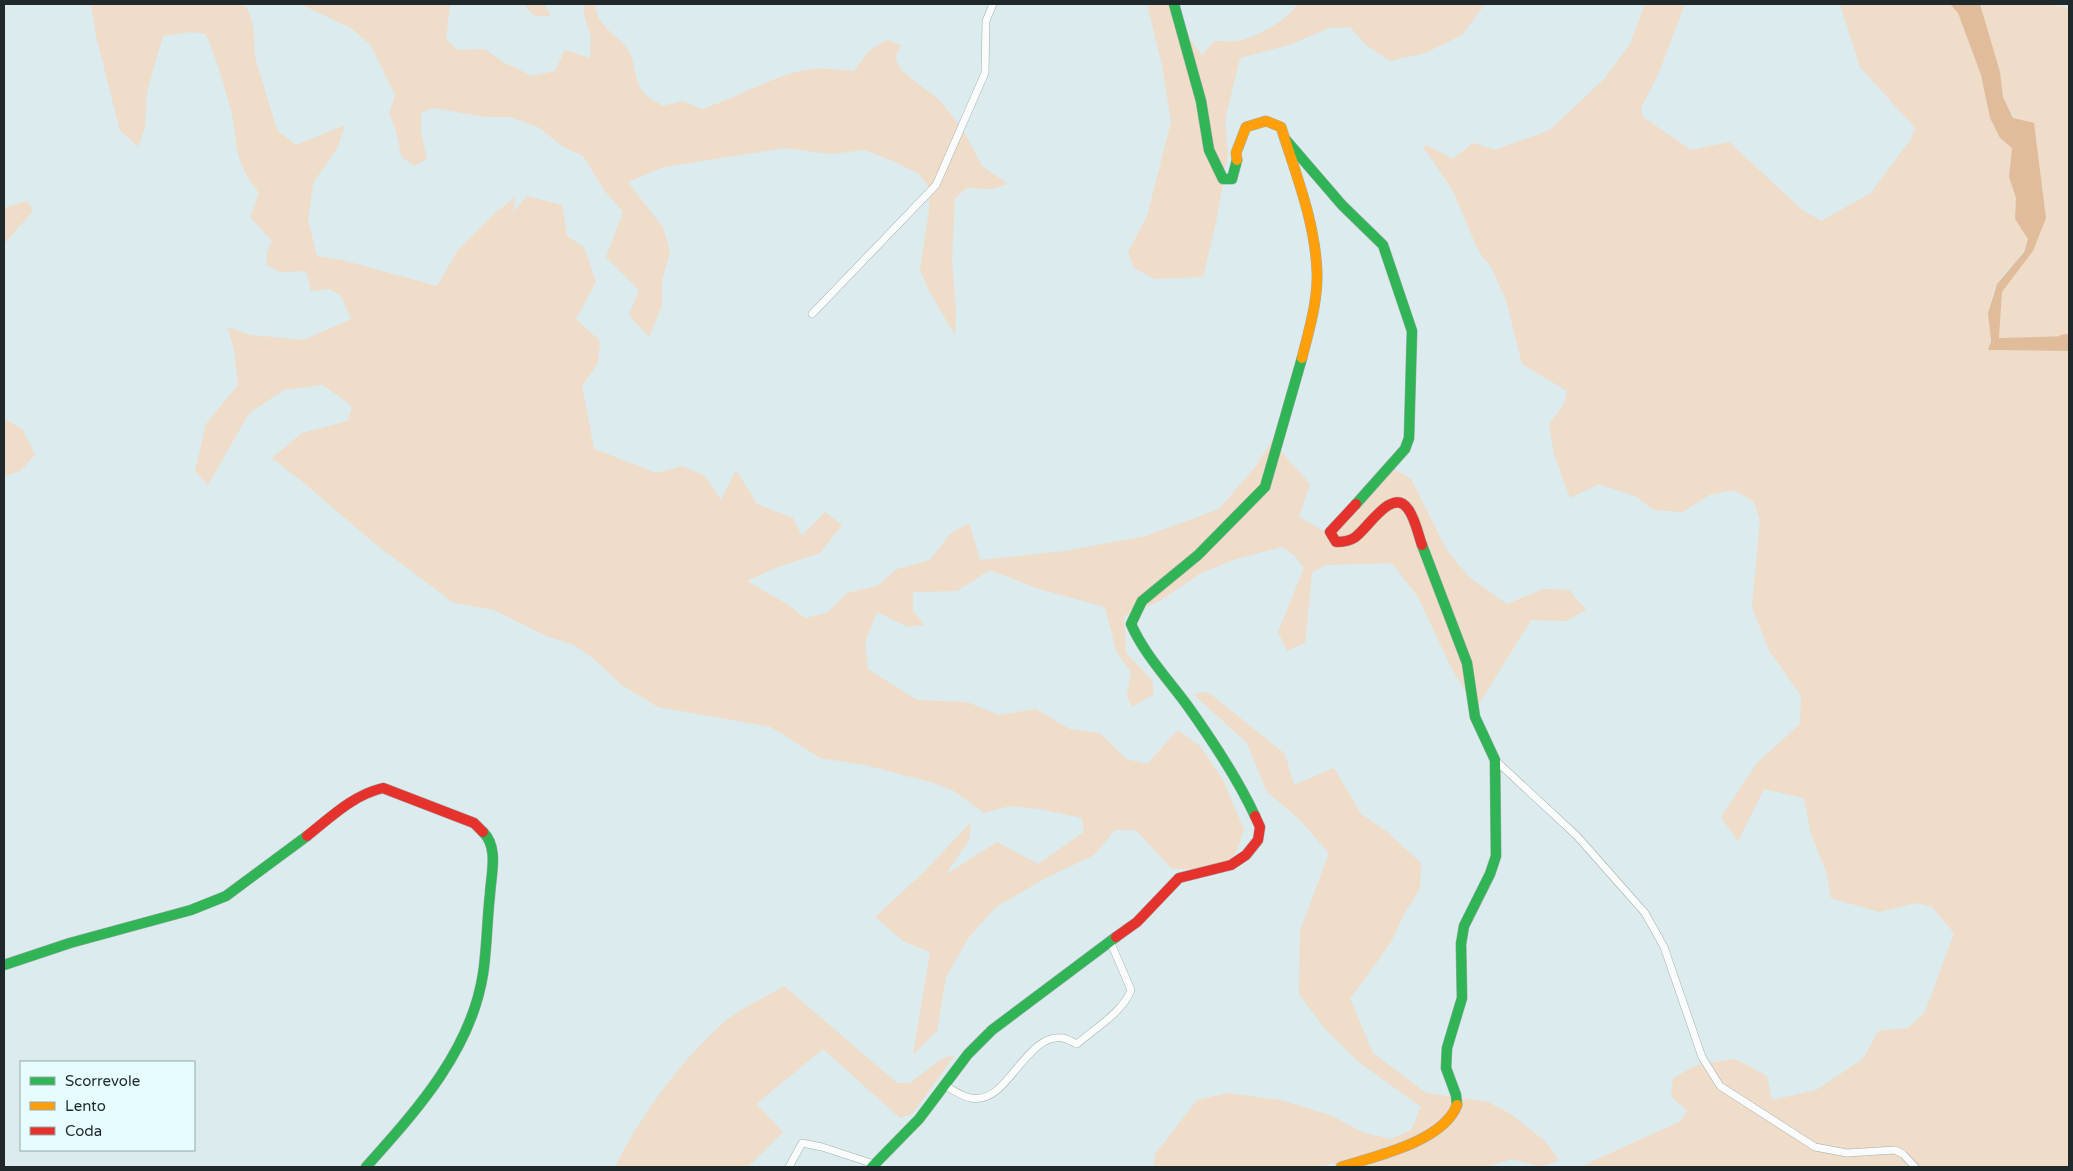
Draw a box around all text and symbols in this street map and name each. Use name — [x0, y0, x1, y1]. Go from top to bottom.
legend — [20, 1061, 195, 1151]
text: Scorrevole — [65, 1072, 140, 1090]
text: Lento — [65, 1097, 106, 1115]
text: Coda — [65, 1122, 102, 1140]

